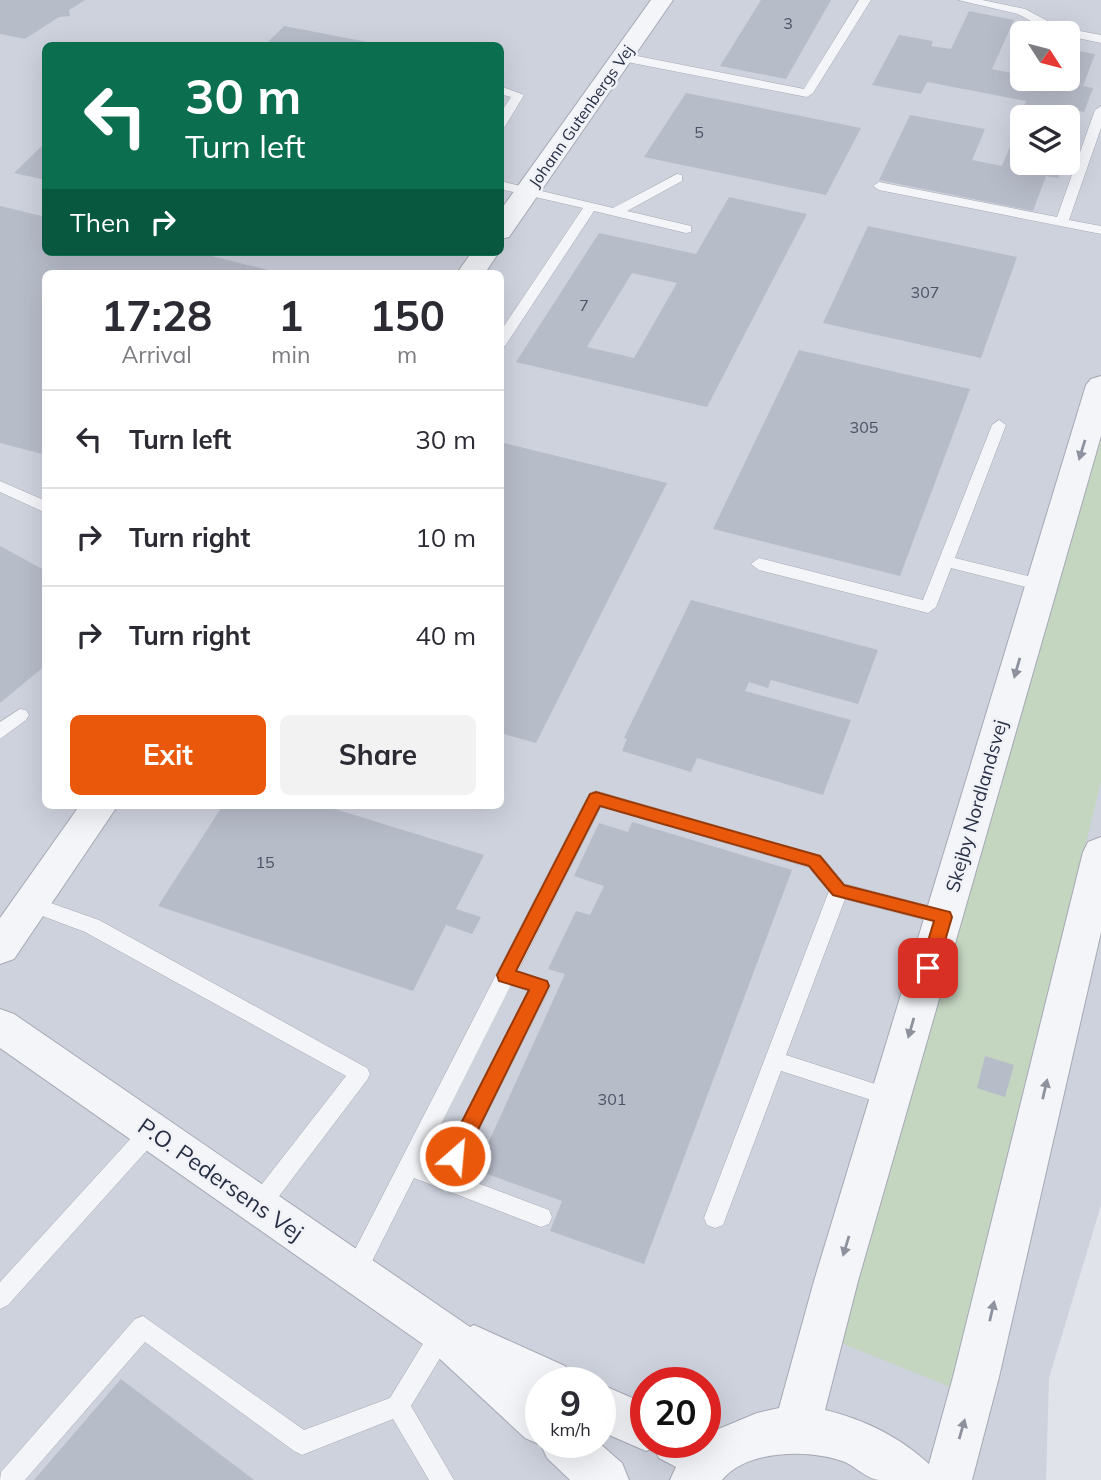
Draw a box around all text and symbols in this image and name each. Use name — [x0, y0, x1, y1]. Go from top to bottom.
house number: 3 — [783, 13, 793, 33]
north arrow — [1010, 21, 1080, 91]
map controls — [1010, 21, 1080, 175]
street label: Johann Gutenbergs Vej — [524, 41, 638, 191]
text: 30 m — [185, 65, 301, 126]
icon: left — [70, 70, 161, 161]
button: layers — [1010, 105, 1080, 175]
house number: 5 — [694, 122, 704, 142]
text: Turn left — [185, 126, 305, 166]
icon: right — [144, 203, 182, 241]
text: Then — [70, 206, 130, 239]
house number: 307 — [911, 282, 939, 302]
text: 17:28 — [101, 289, 212, 342]
text: 1 — [278, 289, 303, 342]
text: 150 — [369, 289, 445, 342]
house number: 7 — [579, 295, 589, 315]
text: Arrival — [121, 340, 192, 369]
text: min — [271, 340, 310, 369]
text: m — [397, 340, 417, 369]
house number: 305 — [850, 417, 878, 437]
icon: left — [70, 420, 108, 458]
text: Turn left — [129, 423, 231, 456]
text: 30 m — [415, 423, 476, 456]
one-way arrow — [1076, 440, 1086, 461]
icon: right — [70, 518, 108, 556]
text: Turn right — [129, 521, 250, 554]
text: 10 m — [415, 521, 476, 554]
icon: right — [70, 616, 108, 654]
text: Turn right — [129, 619, 250, 652]
text: 40 m — [415, 619, 476, 652]
one-way arrow — [1011, 658, 1022, 680]
button: Exit — [70, 715, 266, 795]
button: Share — [280, 715, 476, 795]
street label: Skejby Nordlandsvej — [940, 717, 1012, 895]
house number: 15 — [255, 852, 275, 872]
pin — [898, 938, 958, 998]
icon: arrive — [909, 949, 947, 987]
one-way arrow — [905, 1017, 915, 1038]
one-way arrow — [1040, 1078, 1051, 1100]
house number: 301 — [598, 1089, 626, 1109]
street label: P.O. Pedersens Vej — [133, 1111, 309, 1247]
position arrow — [418, 1119, 492, 1193]
one-way arrow — [841, 1235, 851, 1256]
one-way arrow — [987, 1300, 998, 1322]
speed limit sign: 20 — [630, 1367, 721, 1458]
text: 9 — [560, 1381, 581, 1425]
one-way arrow — [957, 1417, 968, 1439]
text: km/h — [550, 1418, 591, 1441]

